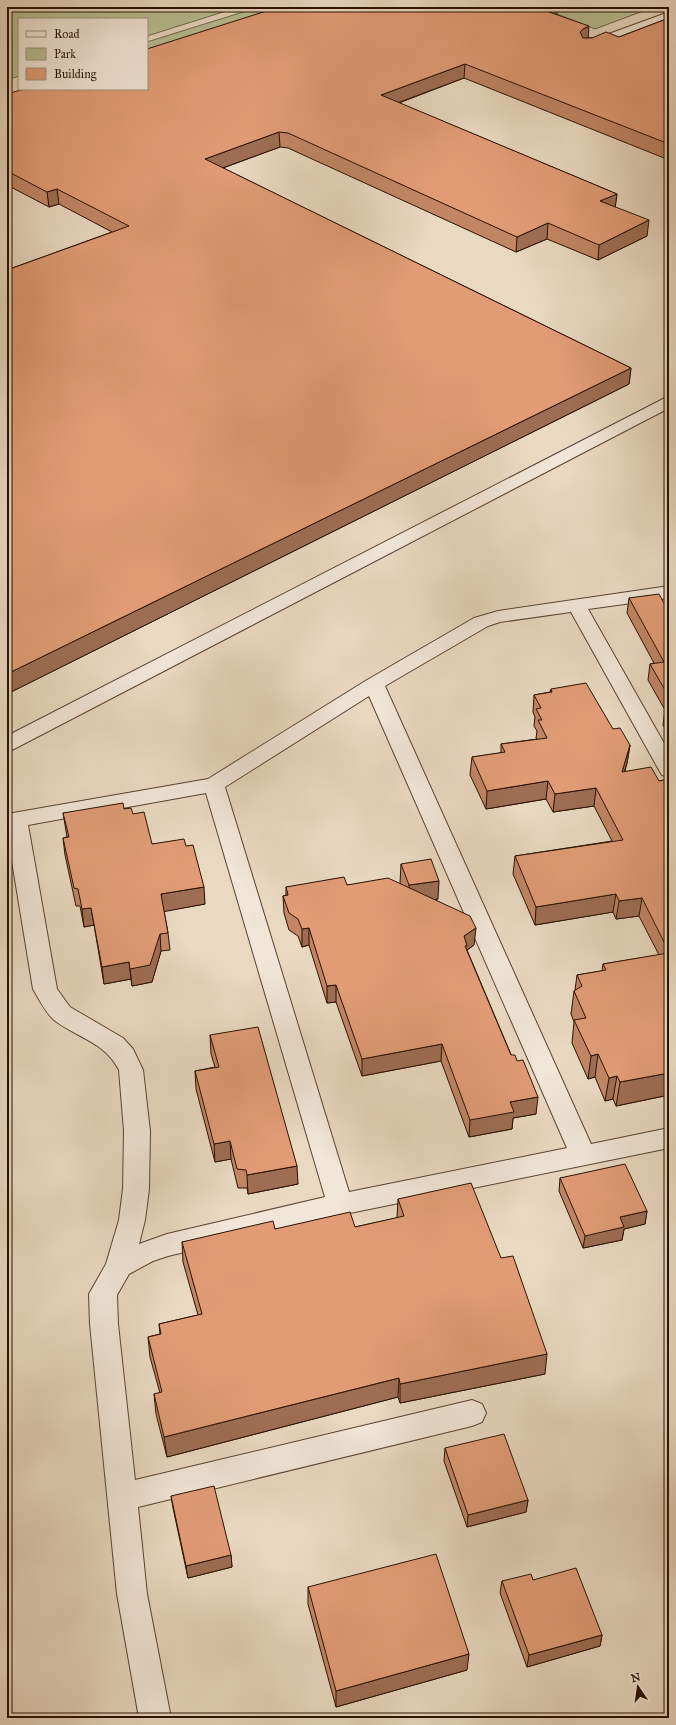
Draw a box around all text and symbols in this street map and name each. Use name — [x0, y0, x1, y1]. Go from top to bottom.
legend — [18, 18, 148, 90]
text: Road — [54, 27, 80, 41]
text: Park — [54, 47, 76, 61]
text: Building — [54, 67, 97, 82]
north arrow — [618, 1667, 658, 1707]
text: N — [630, 1670, 643, 1685]

